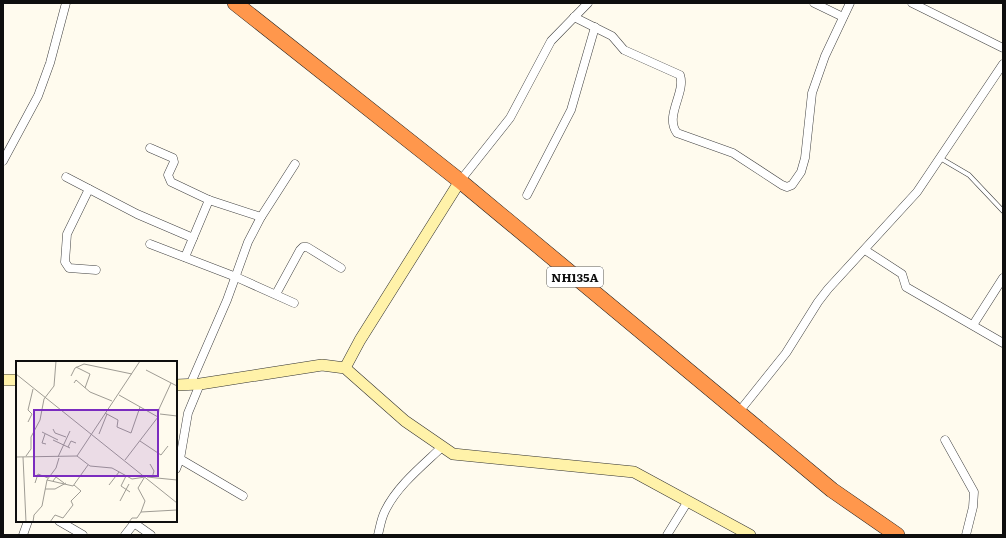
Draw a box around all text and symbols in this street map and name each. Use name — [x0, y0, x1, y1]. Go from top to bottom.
road number: NH135A — [547, 267, 603, 287]
inset map — [16, 361, 177, 522]

